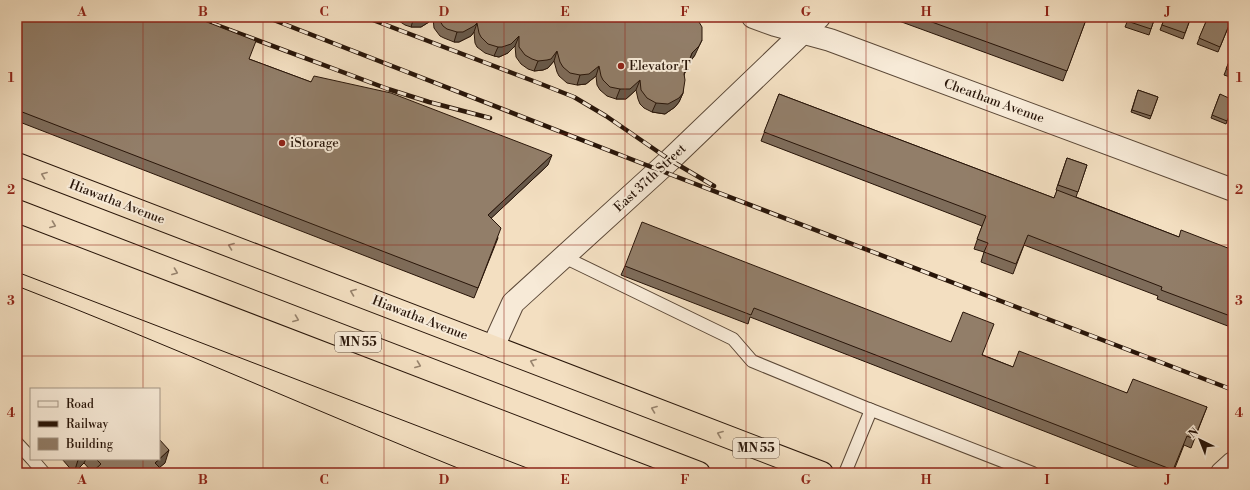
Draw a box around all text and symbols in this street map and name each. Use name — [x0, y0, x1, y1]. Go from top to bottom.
text: A — [76, 4, 87, 20]
text: B — [198, 4, 208, 20]
text: C — [319, 4, 329, 20]
text: D — [439, 4, 449, 20]
text: E — [560, 4, 570, 20]
text: F — [680, 4, 690, 20]
text: G — [801, 4, 812, 20]
text: H — [921, 4, 932, 20]
text: I — [1044, 4, 1050, 20]
text: J — [1163, 4, 1171, 20]
place label: Elevator T — [629, 58, 691, 74]
marker: Elevator T — [616, 61, 626, 71]
text: 1 — [8, 70, 15, 86]
text: 1 — [1236, 70, 1243, 86]
street label: Cheatham Avenue — [942, 75, 1047, 127]
place label: iStorage — [290, 135, 339, 151]
marker: iStorage — [277, 138, 287, 148]
street label: East 37th Street — [611, 140, 690, 215]
one-way arrow — [41, 171, 48, 179]
street label: Hiawatha Avenue — [67, 176, 168, 228]
text: 2 — [7, 182, 15, 198]
text: 2 — [1235, 182, 1243, 198]
one-way arrow — [50, 221, 57, 229]
one-way arrow — [228, 242, 235, 250]
one-way arrow — [171, 267, 178, 275]
one-way arrow — [349, 289, 356, 297]
street label: Hiawatha Avenue — [370, 292, 471, 344]
text: 3 — [7, 293, 15, 309]
text: 3 — [1235, 293, 1243, 309]
one-way arrow — [293, 314, 300, 322]
road number: MN 55 — [335, 332, 381, 352]
one-way arrow — [529, 358, 536, 366]
one-way arrow — [414, 361, 421, 369]
legend — [30, 388, 160, 460]
text: Road — [66, 397, 94, 412]
text: 4 — [7, 405, 16, 421]
one-way arrow — [651, 405, 658, 413]
text: 4 — [1235, 405, 1244, 421]
text: Railway — [66, 417, 108, 432]
north arrow — [1180, 420, 1220, 460]
text: N — [1186, 425, 1202, 442]
one-way arrow — [717, 430, 724, 438]
text: Building — [65, 437, 114, 452]
road number: MN 55 — [733, 438, 779, 458]
text: A — [76, 472, 87, 488]
text: B — [198, 472, 208, 488]
text: C — [319, 472, 329, 488]
text: D — [439, 472, 449, 488]
text: E — [560, 472, 570, 488]
text: F — [680, 472, 690, 488]
text: G — [801, 472, 812, 488]
text: H — [921, 472, 932, 488]
text: I — [1044, 472, 1050, 488]
text: J — [1163, 472, 1171, 488]

